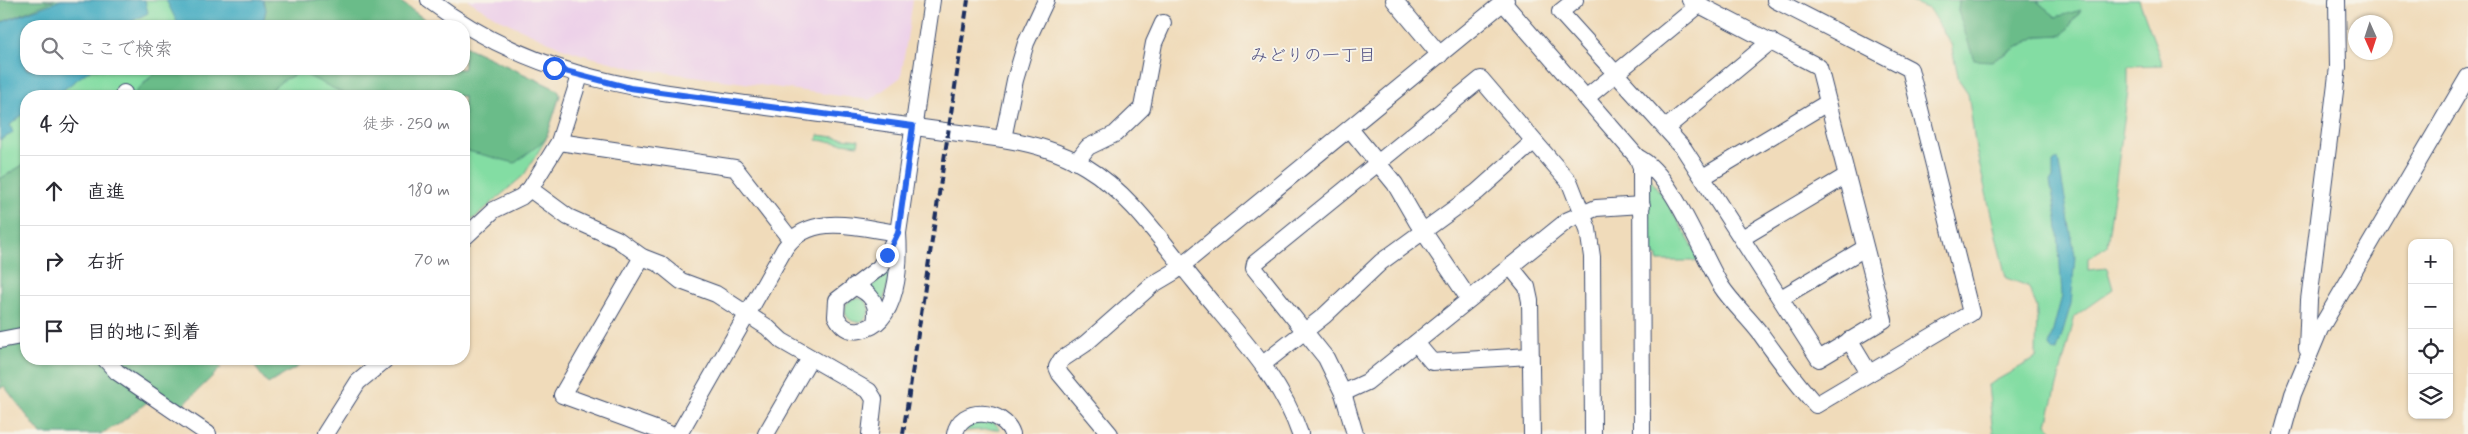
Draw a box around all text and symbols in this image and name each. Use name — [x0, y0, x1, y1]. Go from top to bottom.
north arrow — [2348, 15, 2393, 60]
search box — [20, 20, 470, 75]
icon: search — [38, 34, 66, 62]
text: ここで検索 — [78, 37, 173, 62]
district label: みどりの一丁目 — [1250, 44, 1376, 68]
route start — [543, 57, 566, 80]
text: 4 分 — [40, 111, 79, 139]
text: 徒歩 · 250 m — [363, 114, 450, 135]
icon: ahead — [40, 177, 68, 205]
text: 直進 — [87, 180, 125, 205]
text: 180 m — [407, 180, 450, 201]
map controls — [2408, 239, 2453, 419]
button: + — [2408, 239, 2453, 284]
route end — [876, 244, 899, 267]
icon: right — [40, 247, 68, 275]
text: 右折 — [87, 250, 125, 275]
text: 70 m — [414, 250, 450, 271]
button: − — [2408, 284, 2453, 329]
icon: arrive — [40, 317, 68, 345]
text: 目的地に到着 — [87, 320, 201, 345]
button: locate — [2408, 329, 2453, 374]
button: layers — [2408, 374, 2453, 419]

